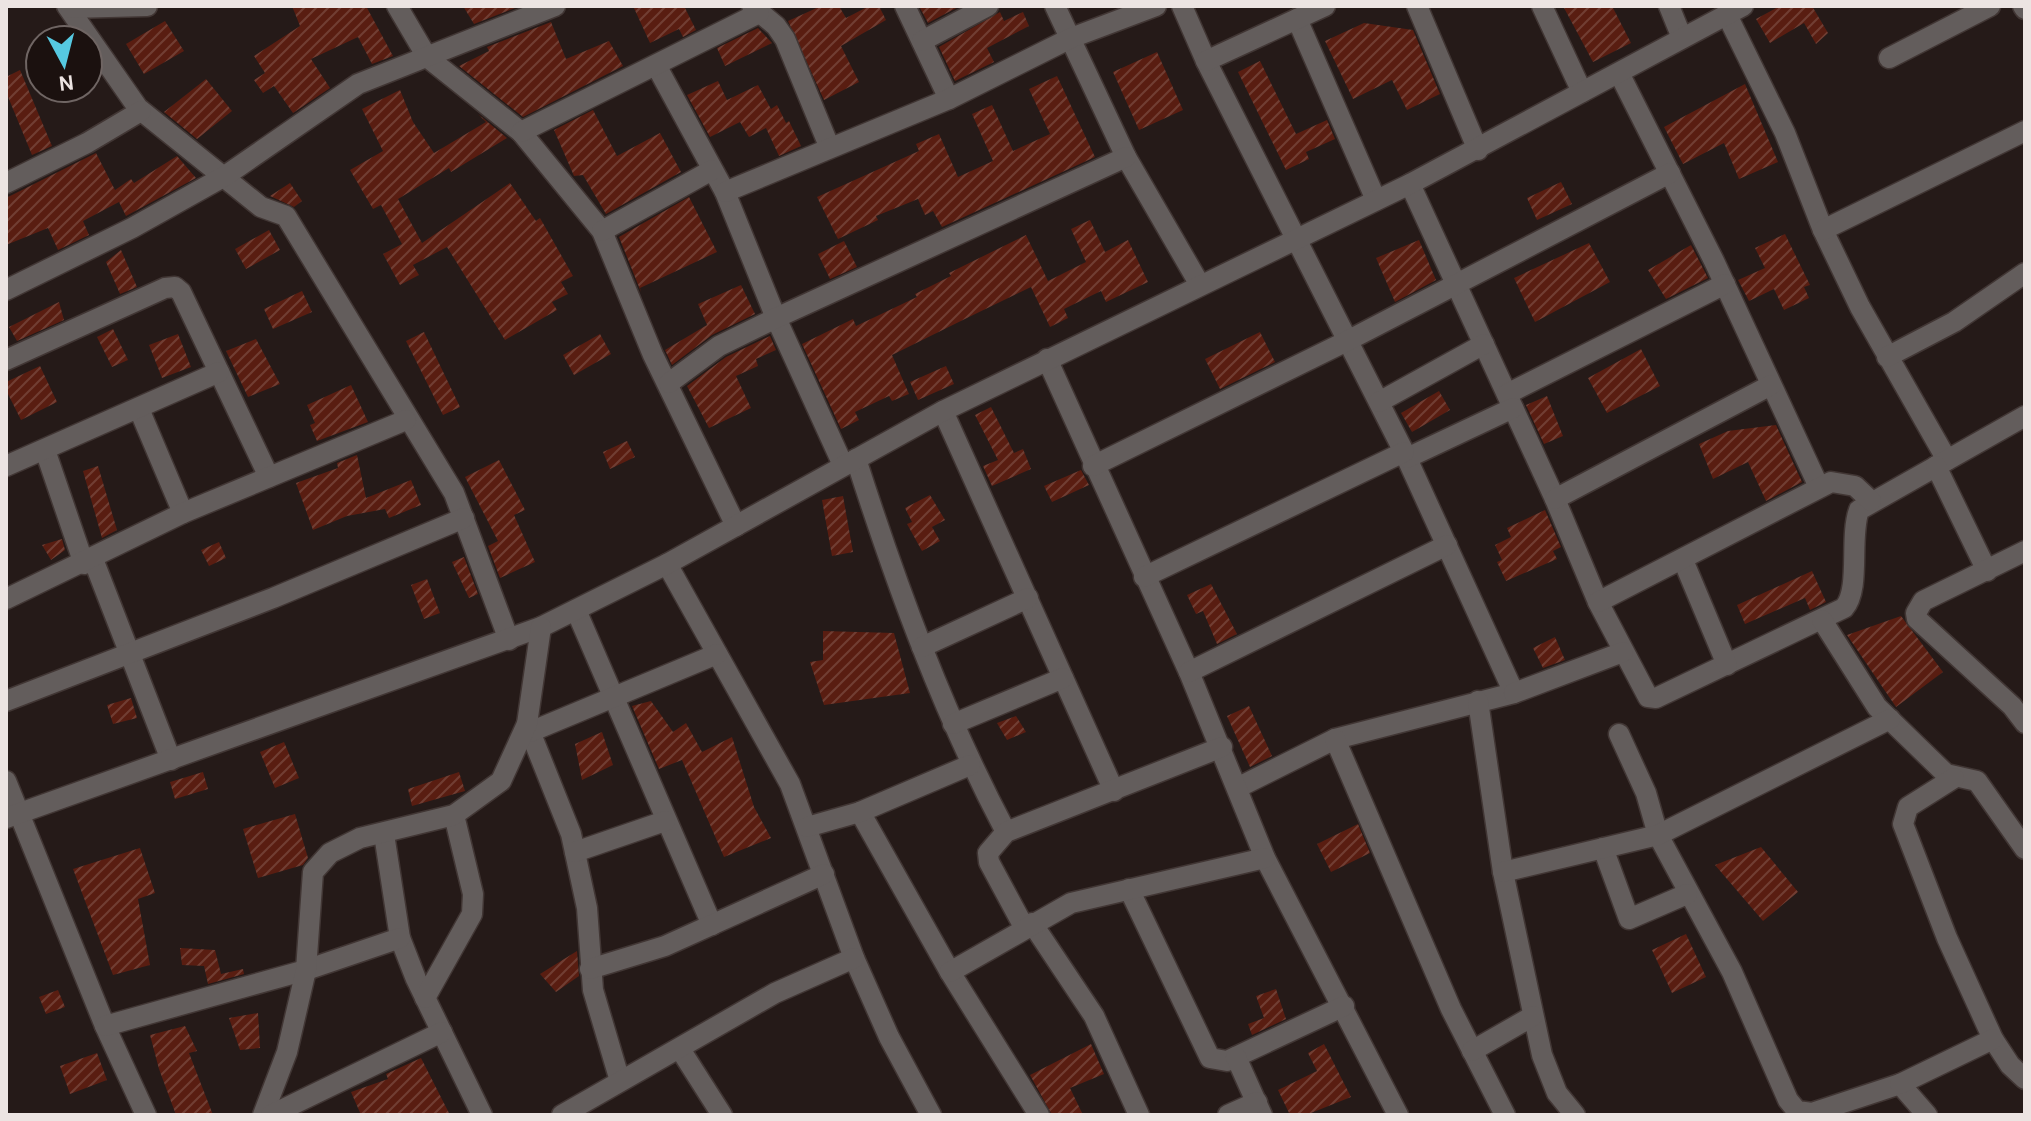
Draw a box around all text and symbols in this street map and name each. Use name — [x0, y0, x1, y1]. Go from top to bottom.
north arrow — [24, 24, 104, 104]
text: N — [57, 69, 76, 97]

